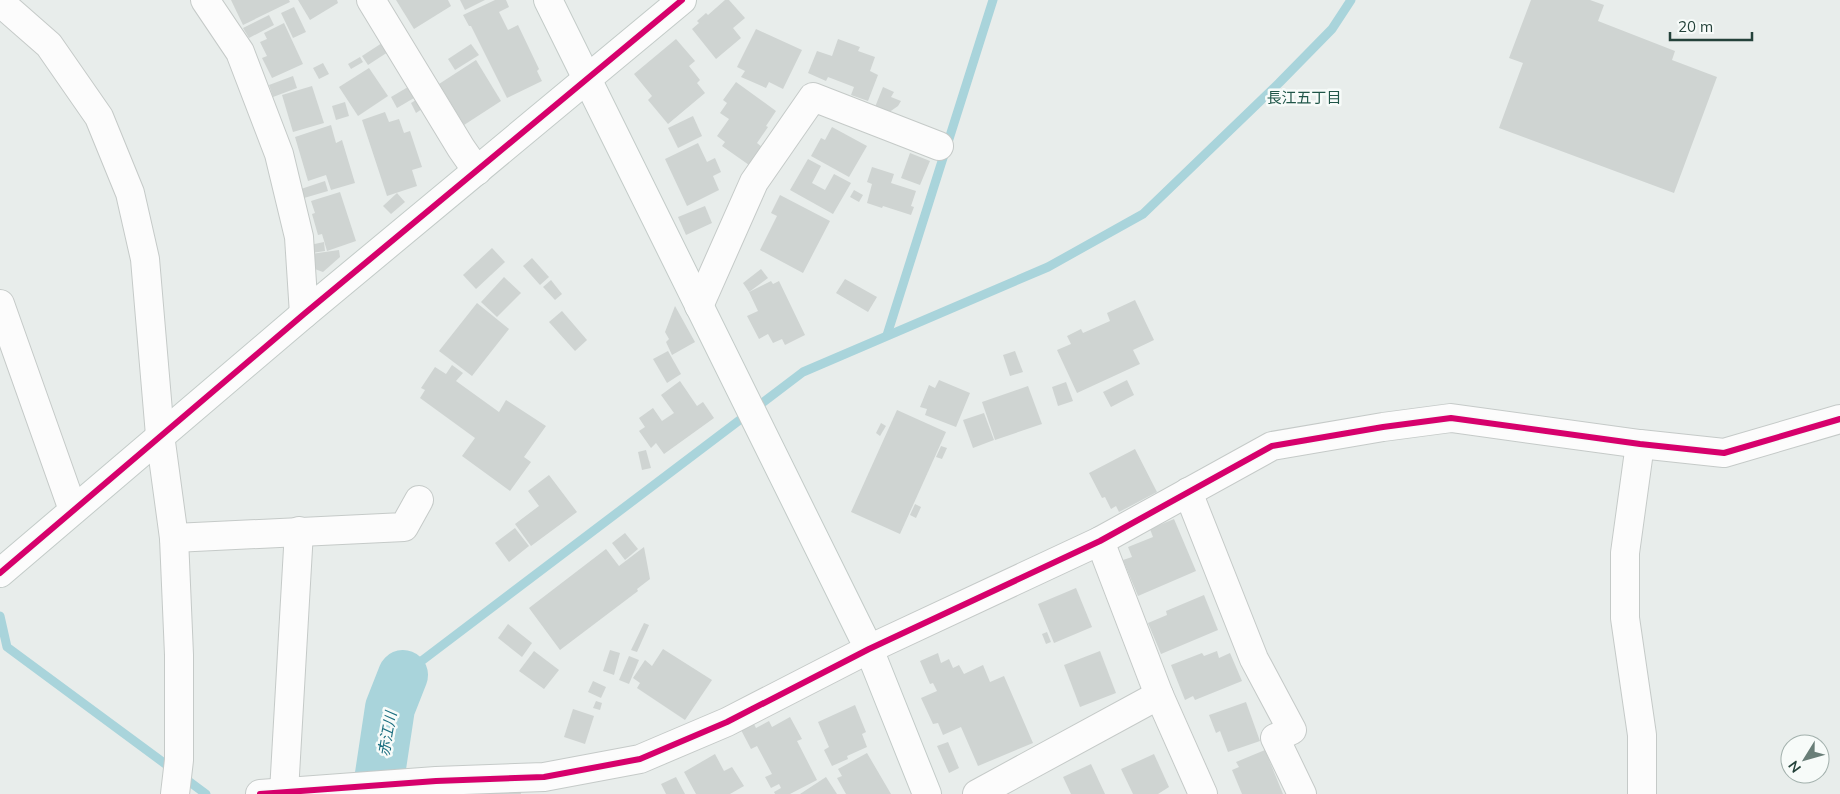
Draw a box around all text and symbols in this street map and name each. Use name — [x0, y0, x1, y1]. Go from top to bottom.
scale bar — [1670, 10, 1752, 42]
text: 20 m — [1678, 17, 1713, 36]
district label: 長江五丁目 — [1266, 88, 1342, 107]
water label: 赤江川 — [374, 708, 401, 758]
north arrow — [1780, 734, 1830, 784]
text: N — [1784, 757, 1805, 776]

